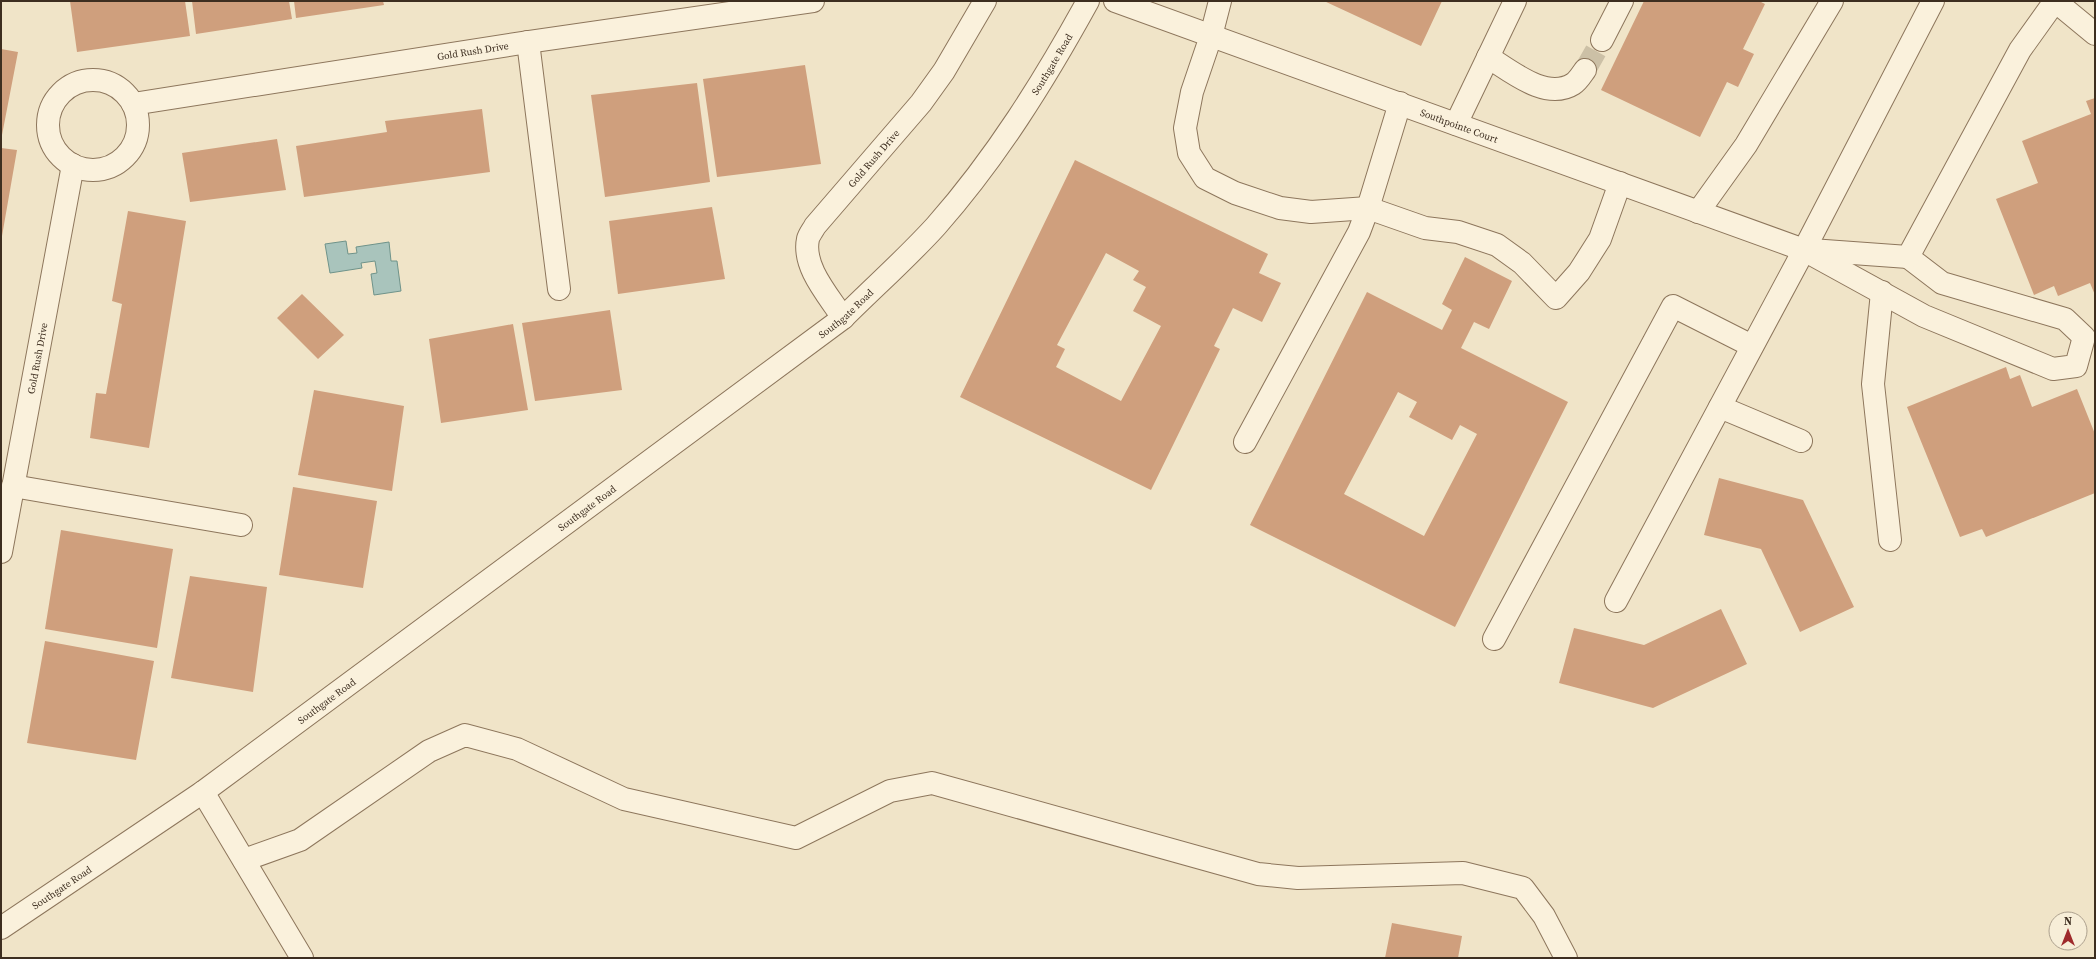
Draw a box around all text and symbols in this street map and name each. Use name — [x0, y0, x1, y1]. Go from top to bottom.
street label: Southgate Road — [1028, 31, 1075, 97]
street label: Gold Rush Drive — [436, 39, 510, 63]
street label: Southpointe Court — [1419, 105, 1501, 146]
street label: Gold Rush Drive — [845, 127, 902, 190]
street label: Southgate Road — [815, 285, 876, 341]
street label: Gold Rush Drive — [24, 322, 50, 395]
street label: Southgate Road — [555, 482, 619, 534]
street label: Southgate Road — [295, 675, 358, 726]
street label: Southgate Road — [29, 862, 94, 912]
north arrow — [2048, 911, 2088, 951]
text: N — [2064, 914, 2072, 929]

